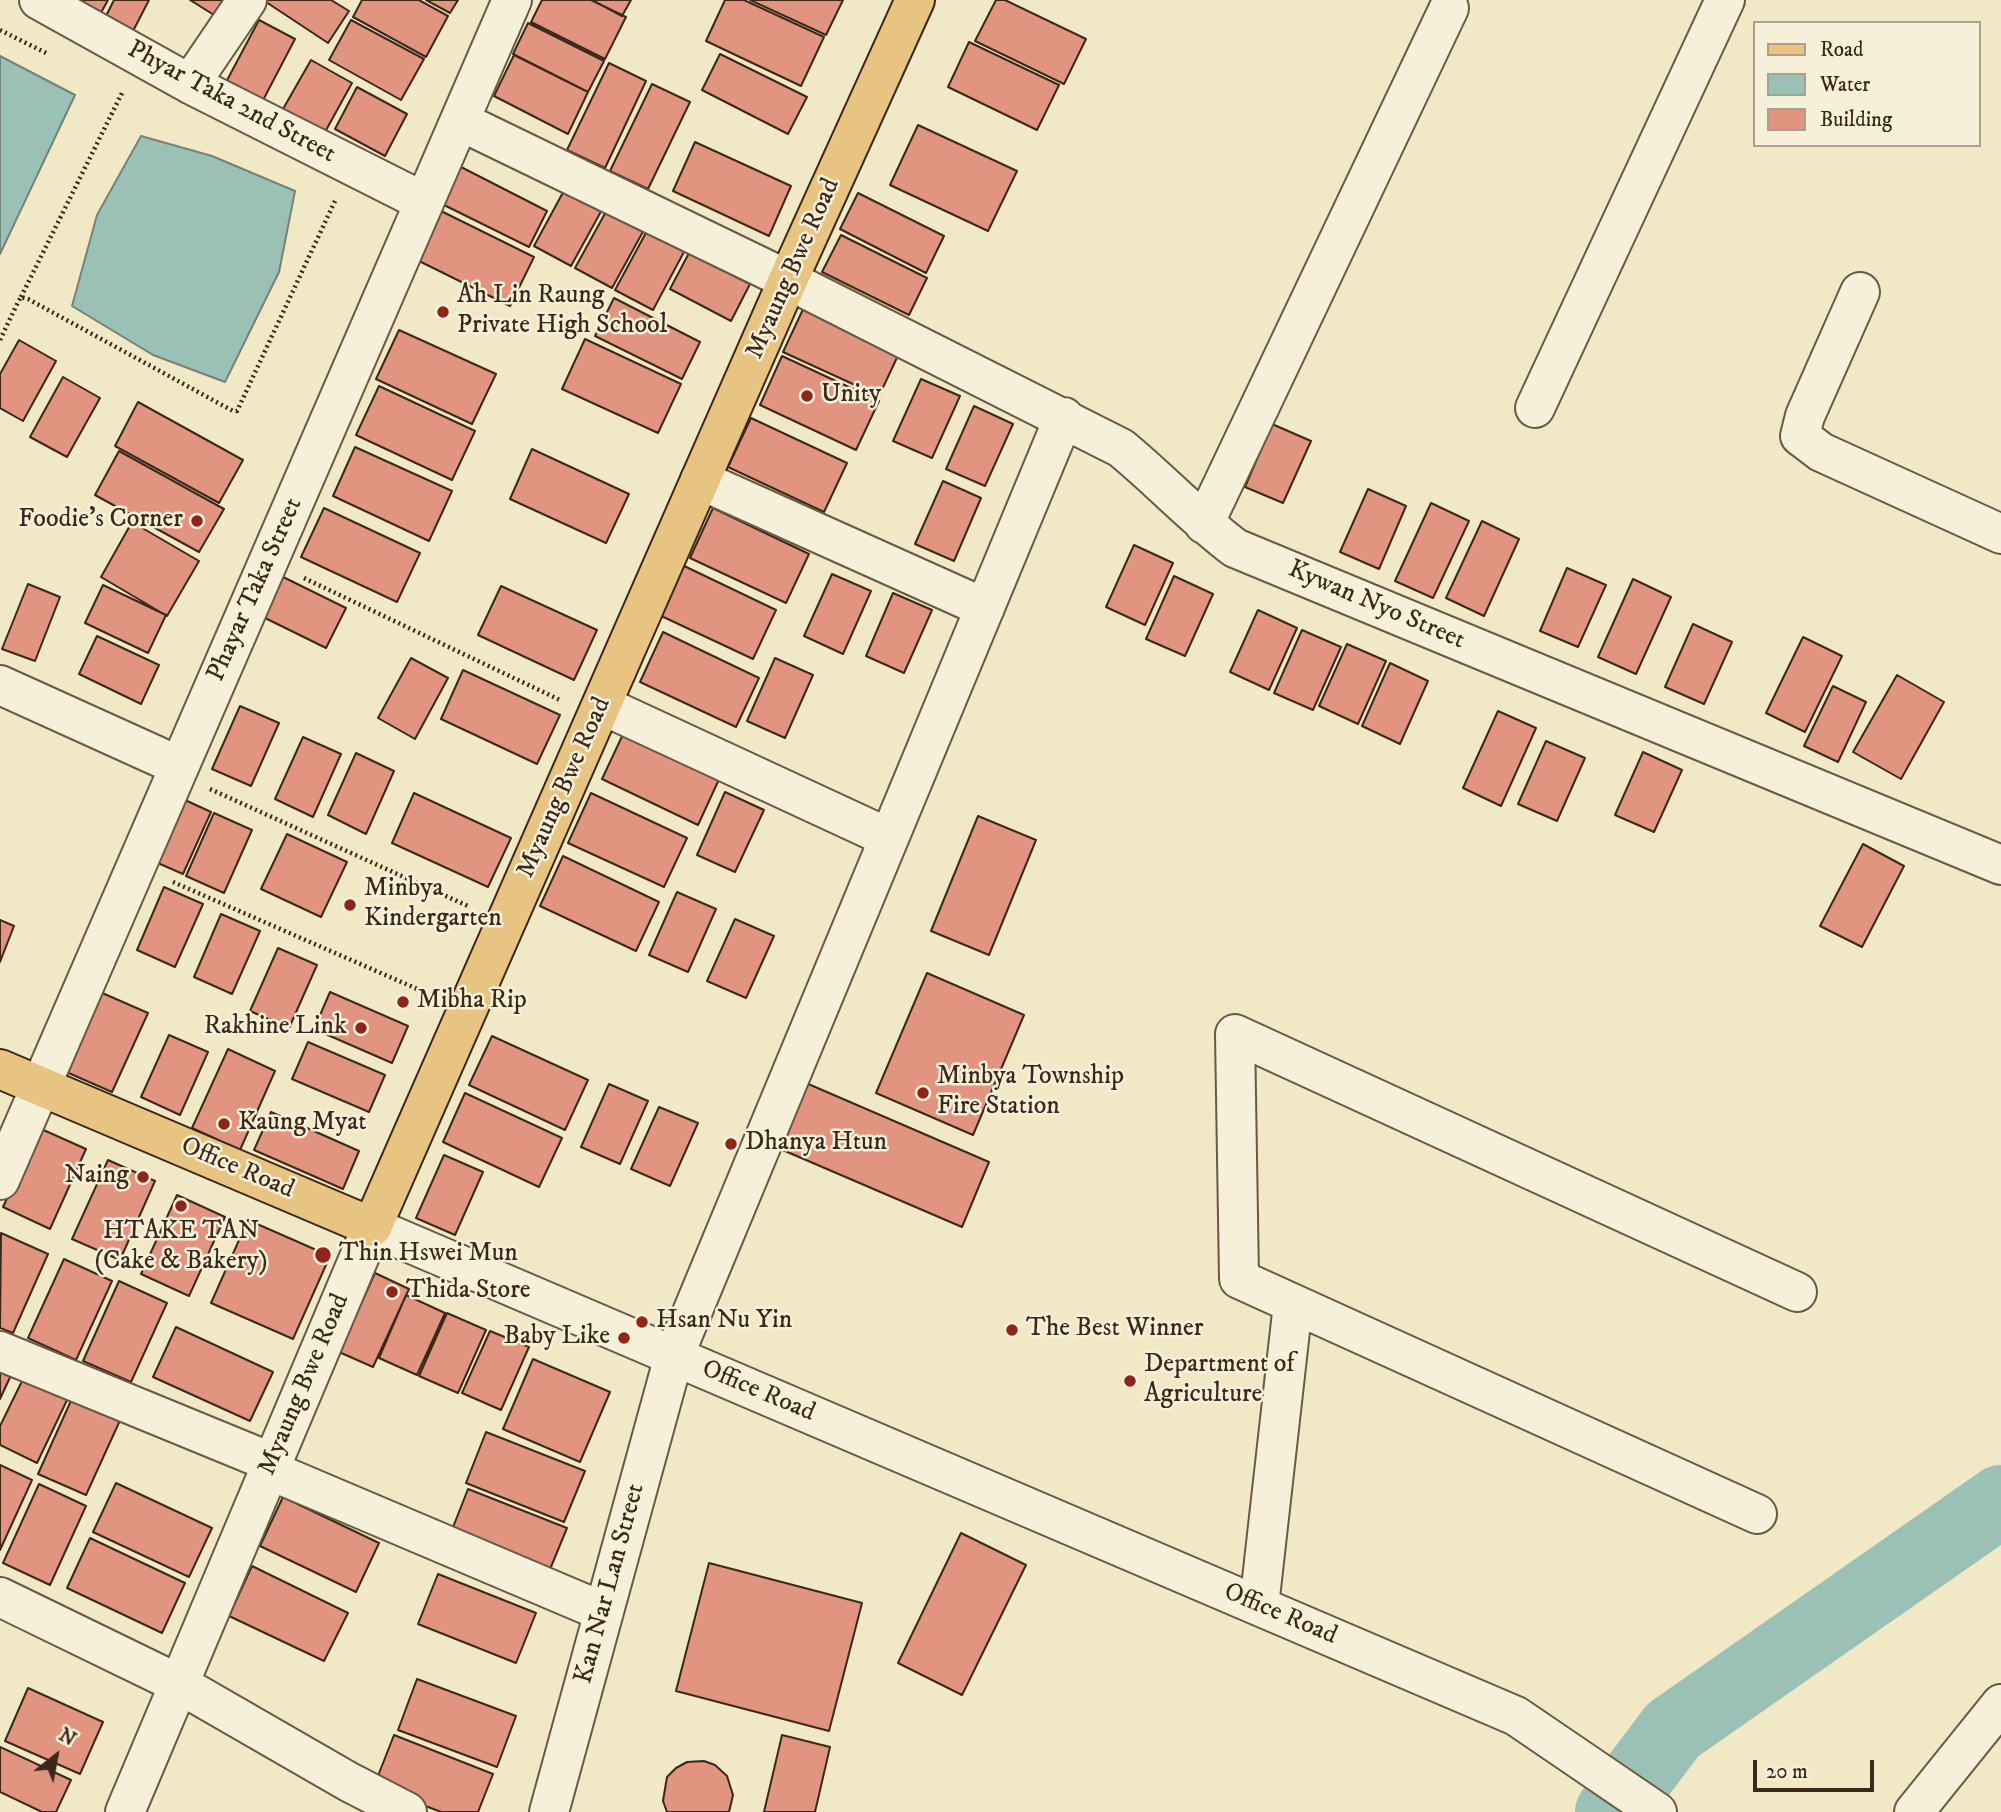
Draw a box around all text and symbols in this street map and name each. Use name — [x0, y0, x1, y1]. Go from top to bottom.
legend — [1752, 21, 1980, 147]
street label: Phyar Taka 2nd Street — [122, 35, 340, 171]
text: Road — [1820, 37, 1864, 63]
text: Water — [1820, 72, 1870, 98]
text: Building — [1820, 107, 1892, 133]
street label: Myaung Bwe Road — [740, 174, 848, 364]
place label: Ah Lin Raung Private High School — [457, 281, 667, 342]
marker: Ah Lin Raung Private High School — [435, 304, 451, 320]
place label: Unity — [821, 380, 881, 412]
marker: Unity — [799, 388, 815, 404]
street label: Phayar Taka Street — [202, 493, 310, 687]
place label: Foodie's Corner — [18, 505, 183, 537]
marker: Foodie's Corner — [189, 513, 205, 529]
street label: Kywan Nyo Street — [1283, 555, 1469, 657]
street label: Myaung Bwe Road — [511, 693, 619, 883]
place label: Minbya Kindergarten — [364, 874, 502, 936]
marker: Minbya Kindergarten — [342, 897, 358, 913]
place label: Mibha Rip — [417, 986, 527, 1018]
marker: Mibha Rip — [395, 994, 411, 1010]
place label: Rakhine Link — [204, 1012, 347, 1044]
marker: Rakhine Link — [353, 1020, 369, 1036]
place label: Minbya Township Fire Station — [937, 1062, 1124, 1124]
marker: Minbya Township Fire Station — [915, 1085, 931, 1101]
place label: Kaung Myat — [238, 1108, 367, 1140]
marker: Kaung Myat — [216, 1116, 232, 1132]
place label: Dhanya Htun — [745, 1128, 887, 1160]
street label: Office Road — [176, 1131, 298, 1207]
marker: Dhanya Htun — [723, 1136, 739, 1152]
place label: Naing — [64, 1161, 129, 1193]
marker: Naing — [135, 1169, 151, 1185]
marker: HTAKE TAN (Cake & Bakery) — [173, 1198, 189, 1214]
place label: HTAKE TAN (Cake & Bakery) — [94, 1217, 268, 1278]
place label: Thin Hswei Mun — [339, 1239, 518, 1271]
marker: Thin Hswei Mun — [313, 1245, 333, 1265]
place label: Thida Store — [406, 1276, 531, 1308]
marker: Thida Store — [384, 1284, 400, 1300]
street label: Myaung Bwe Road — [253, 1290, 357, 1480]
place label: Hsan Nu Yin — [656, 1306, 792, 1338]
marker: Hsan Nu Yin — [634, 1314, 650, 1330]
place label: The Best Winner — [1026, 1314, 1203, 1346]
place label: Baby Like — [504, 1322, 610, 1354]
marker: The Best Winner — [1004, 1322, 1020, 1338]
marker: Baby Like — [616, 1330, 632, 1346]
place label: Department of Agriculture — [1144, 1350, 1295, 1412]
street label: Office Road — [697, 1354, 819, 1430]
marker: Department of Agriculture — [1122, 1373, 1138, 1389]
street label: Kan Nar Lan Street — [569, 1481, 653, 1687]
street label: Office Road — [1219, 1577, 1341, 1653]
north arrow — [21, 1721, 91, 1791]
text: N — [54, 1724, 80, 1751]
scale bar — [1756, 1745, 1877, 1789]
text: 20 m — [1766, 1759, 1808, 1785]

